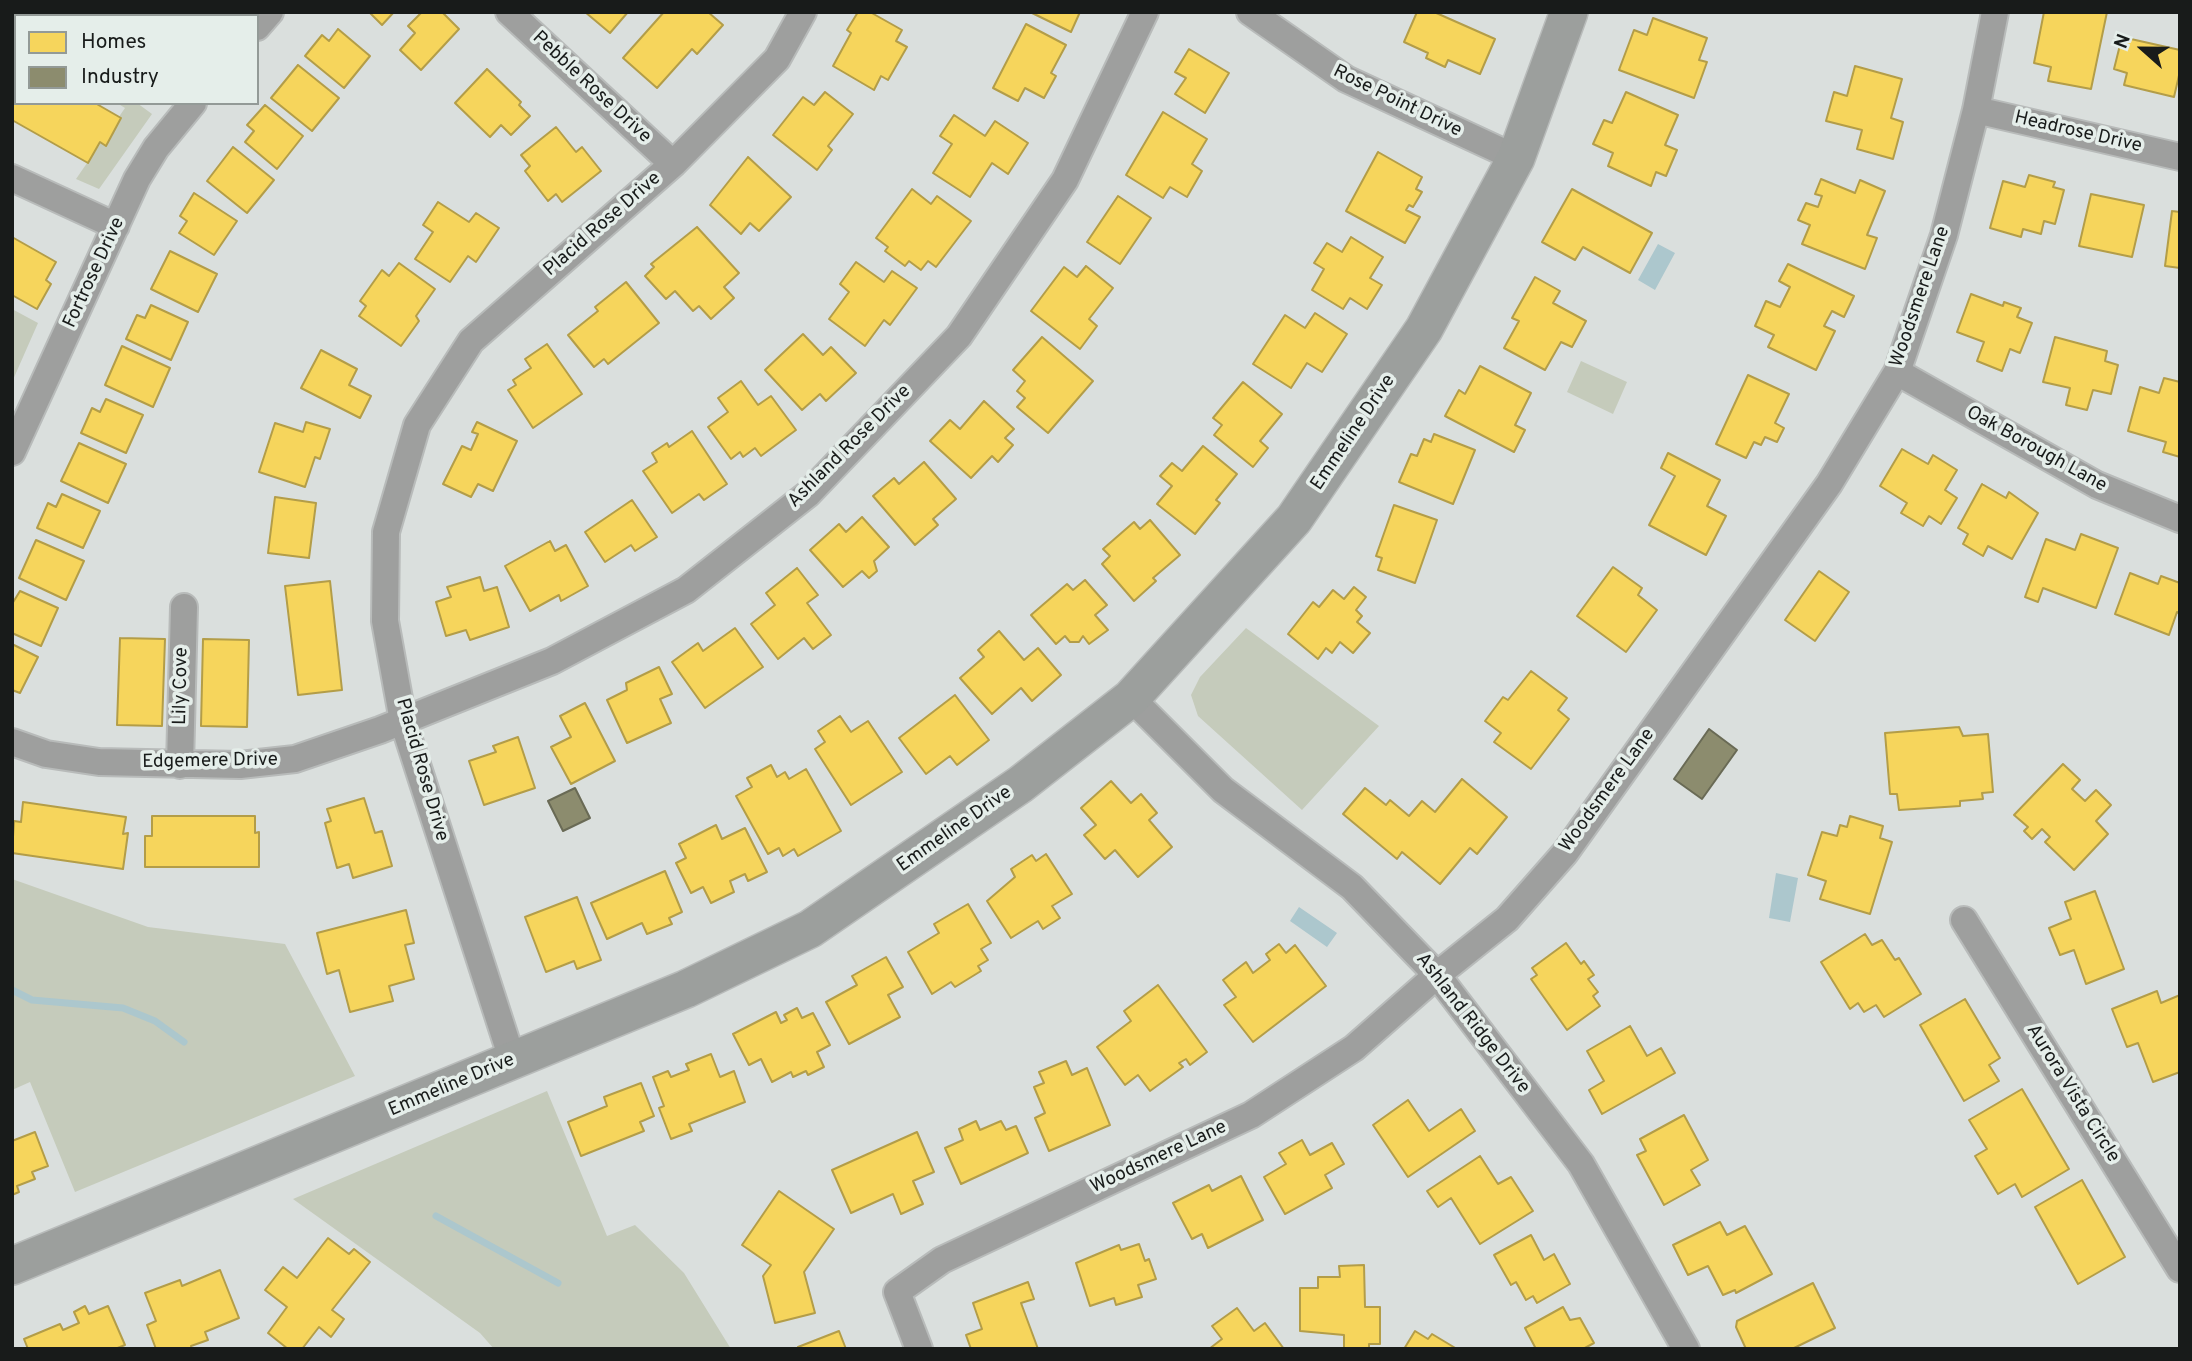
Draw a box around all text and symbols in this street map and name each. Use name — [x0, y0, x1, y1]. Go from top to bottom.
legend — [14, 14, 259, 105]
north arrow — [2108, 14, 2178, 84]
street label: Pebble Rose Drive — [527, 27, 655, 149]
text: Homes — [81, 29, 146, 56]
text: N — [2110, 31, 2137, 52]
street label: Rose Point Drive — [1329, 61, 1465, 143]
text: Industry — [81, 64, 159, 91]
street label: Headrose Drive — [2012, 107, 2144, 159]
street label: Placid Rose Drive — [540, 168, 666, 282]
street label: Fortrose Drive — [59, 214, 131, 332]
street label: Woodsmere Lane — [1886, 224, 1956, 370]
street label: Emmeline Drive — [1307, 371, 1401, 495]
street label: Ashland Rose Drive — [784, 381, 916, 513]
street label: Oak Borough Lane — [1962, 402, 2110, 498]
street label: Lily Cove — [170, 647, 194, 725]
street label: Placid Rose Drive — [390, 696, 452, 844]
street label: Woodsmere Lane — [1555, 725, 1661, 857]
street label: Edgemere Drive — [142, 749, 278, 775]
street label: Emmeline Drive — [893, 782, 1017, 878]
street label: Ashland Ridge Drive — [1410, 949, 1534, 1099]
street label: Aurora Vista Circle — [2020, 1021, 2124, 1167]
street label: Emmeline Drive — [386, 1049, 518, 1123]
street label: Woodsmere Lane — [1087, 1117, 1231, 1199]

